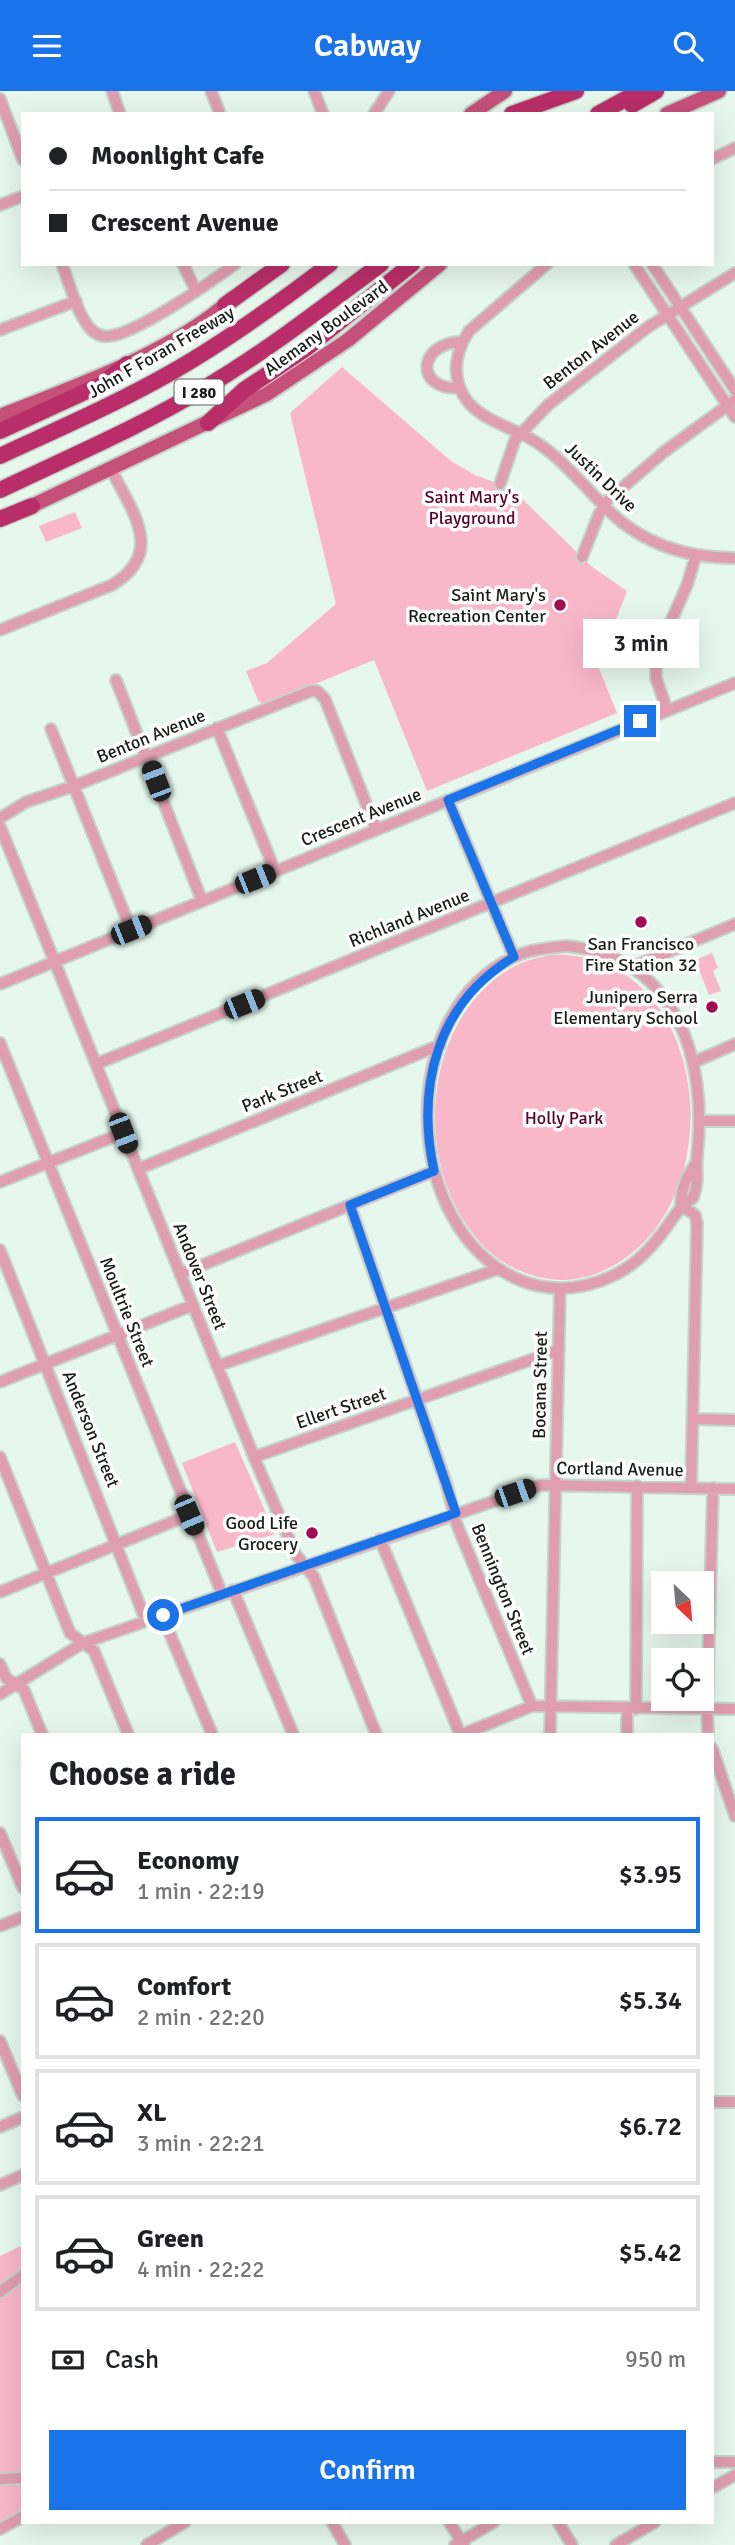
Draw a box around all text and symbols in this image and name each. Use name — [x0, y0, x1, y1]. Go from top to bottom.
text: Cabway — [314, 26, 421, 65]
icon: menu — [28, 27, 66, 65]
icon: search — [669, 27, 707, 65]
text: Moonlight Cafe — [91, 140, 264, 172]
text: Crescent Avenue — [91, 207, 279, 239]
street label: Alemany Boulevard — [260, 276, 392, 380]
street label: John F Foran Freeway — [84, 301, 239, 403]
street label: Benton Avenue — [539, 306, 643, 394]
road number: I 280 — [174, 379, 224, 405]
street label: Justin Drive — [561, 437, 641, 517]
park label: Saint Mary's Playground — [425, 486, 520, 529]
place label: Saint Mary's Recreation Center — [408, 584, 546, 627]
marker: Saint Mary's Recreation Center — [552, 597, 568, 613]
callout: 3 min — [582, 619, 698, 669]
text: 3 min — [613, 629, 669, 658]
street label: Benton Avenue — [93, 704, 209, 768]
route end — [624, 705, 656, 737]
car — [139, 758, 174, 804]
street label: Crescent Avenue — [298, 783, 424, 851]
car — [232, 861, 279, 897]
street label: Richland Avenue — [346, 884, 472, 952]
car — [108, 912, 155, 948]
marker: San Francisco Fire Station 32 — [633, 914, 649, 930]
place label: San Francisco Fire Station 32 — [585, 933, 697, 976]
car — [221, 986, 268, 1022]
place label: Junipero Serra Elementary School — [553, 986, 698, 1029]
marker: Junipero Serra Elementary School — [704, 999, 720, 1015]
street label: Park Street — [238, 1065, 326, 1117]
park label: Holly Park — [525, 1107, 603, 1129]
car — [106, 1110, 141, 1156]
street label: Andover Street — [168, 1219, 232, 1333]
street label: Moultrie Street — [95, 1254, 159, 1370]
street label: Bocana Street — [528, 1331, 552, 1439]
street label: Anderson Street — [58, 1367, 124, 1491]
street label: Ellert Street — [293, 1382, 389, 1434]
street label: Cortland Avenue — [556, 1457, 684, 1481]
car — [492, 1476, 539, 1510]
car — [172, 1492, 207, 1538]
place label: Good Life Grocery — [225, 1512, 299, 1555]
street label: Bennington Street — [467, 1520, 539, 1658]
marker: Good Life Grocery — [304, 1525, 320, 1541]
north arrow — [651, 1571, 714, 1635]
map controls — [651, 1571, 714, 1711]
route start — [147, 1599, 179, 1631]
button: locate — [651, 1648, 714, 1711]
text: Choose a ride — [49, 1755, 236, 1794]
icon: car — [53, 1844, 116, 1907]
text: Economy — [137, 1845, 239, 1877]
text: $3.95 — [619, 1859, 682, 1891]
text: 1 min · 22:19 — [137, 1877, 265, 1906]
icon: car — [53, 1970, 116, 2033]
text: Comfort — [137, 1971, 231, 2003]
text: $5.34 — [619, 1985, 682, 2017]
text: 2 min · 22:20 — [137, 2003, 265, 2032]
icon: car — [53, 2096, 116, 2159]
text: XL — [137, 2097, 167, 2129]
text: $6.72 — [619, 2111, 682, 2143]
text: 3 min · 22:21 — [137, 2129, 265, 2158]
icon: car — [53, 2222, 116, 2285]
text: Green — [137, 2223, 204, 2255]
text: $5.42 — [619, 2237, 682, 2269]
text: 4 min · 22:22 — [137, 2255, 265, 2284]
icon: cash — [49, 2341, 87, 2379]
text: Cash — [105, 2344, 159, 2376]
text: 950 m — [625, 2345, 686, 2374]
button: Confirm — [49, 2430, 686, 2510]

